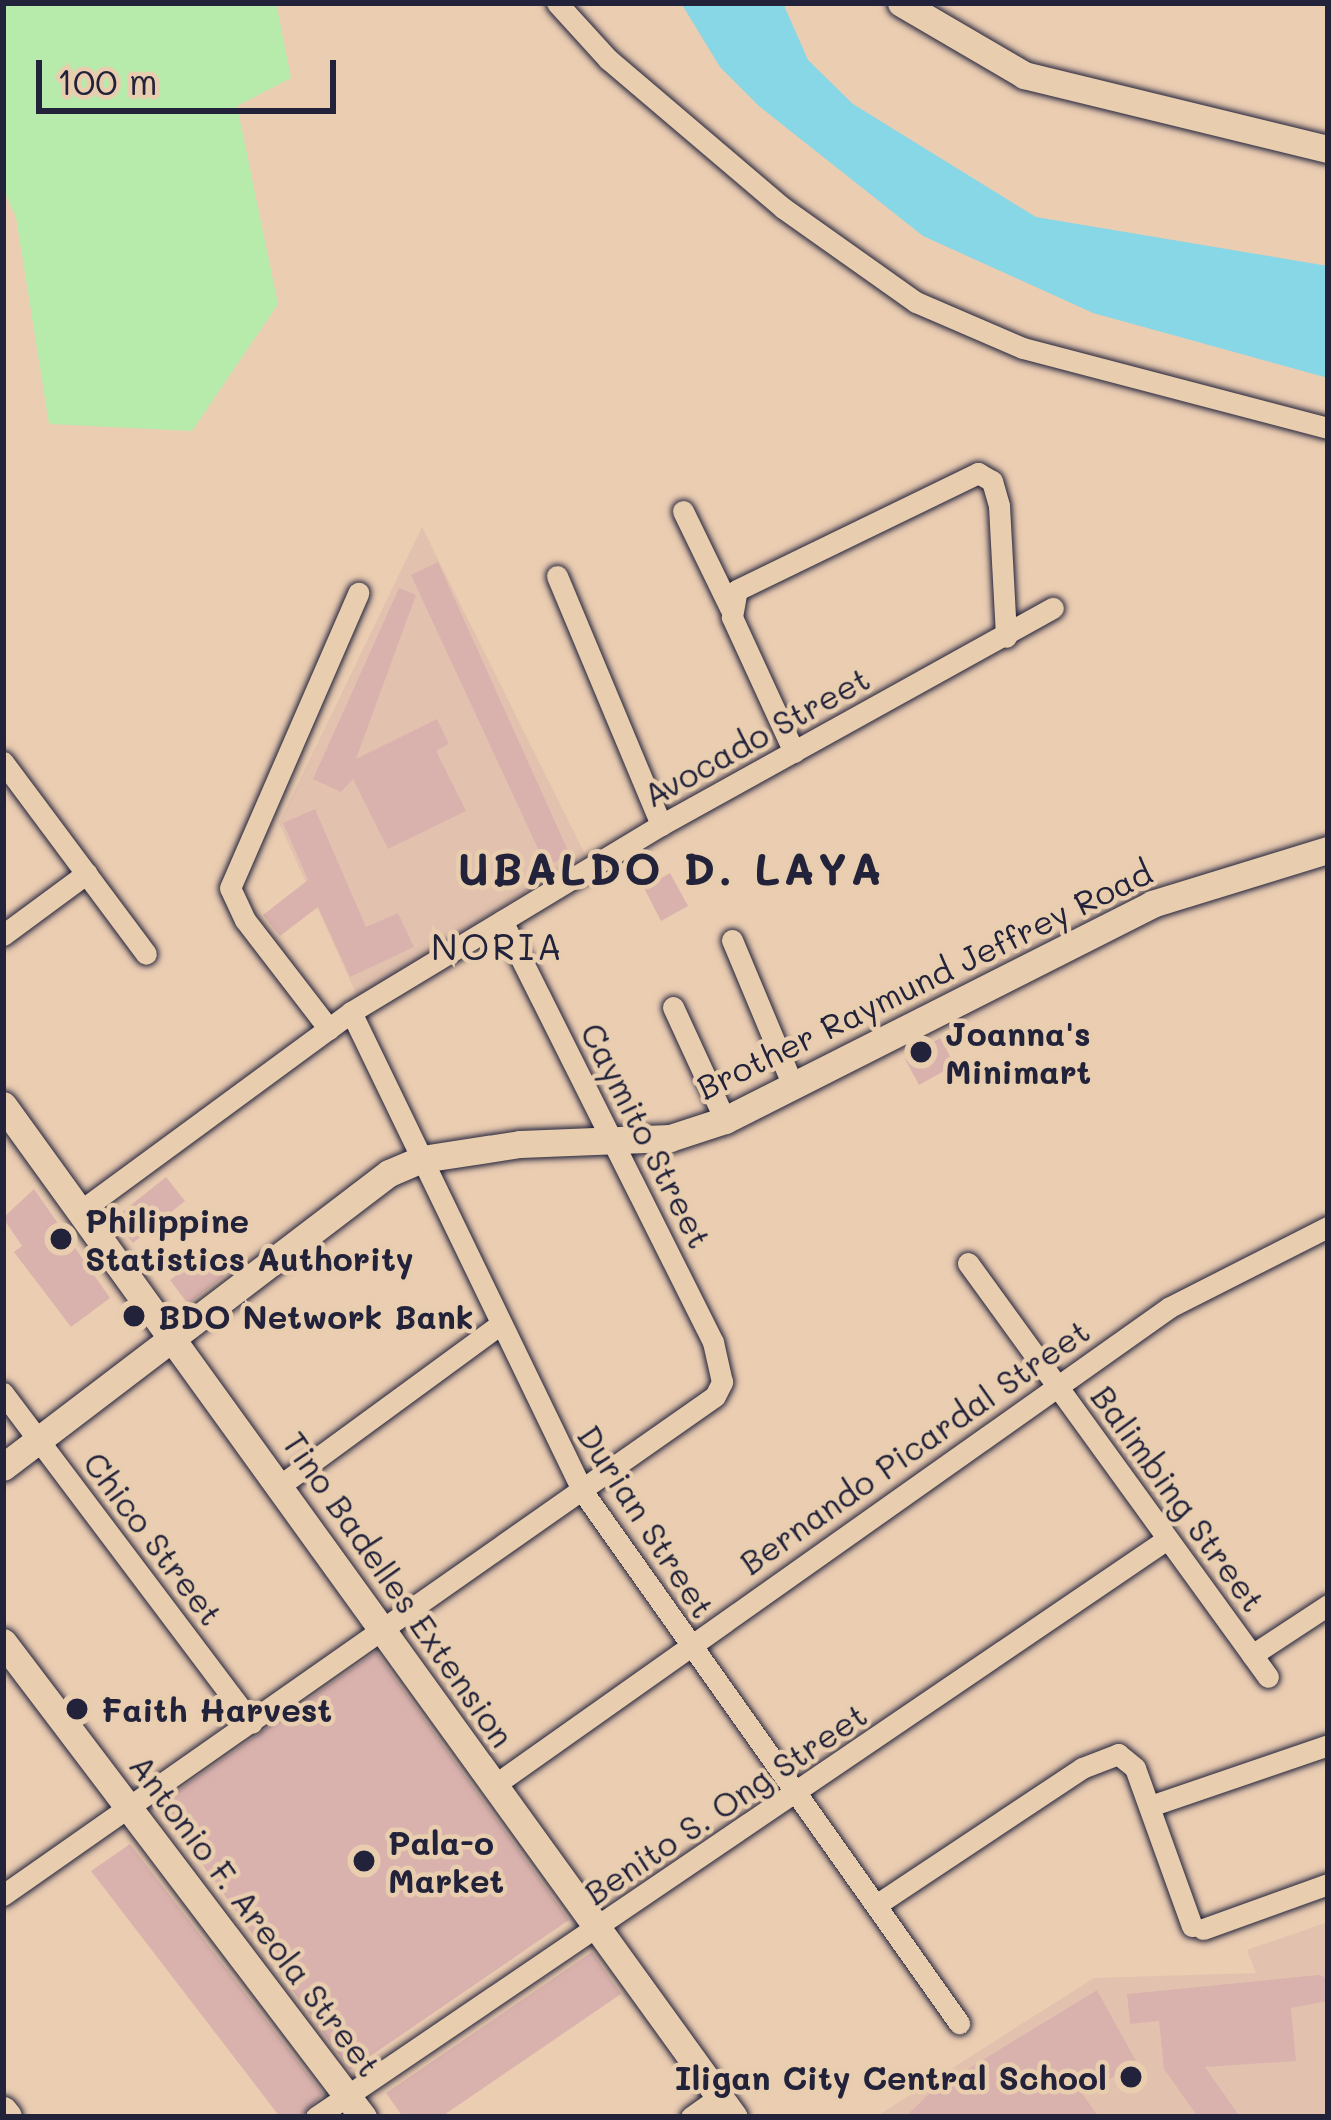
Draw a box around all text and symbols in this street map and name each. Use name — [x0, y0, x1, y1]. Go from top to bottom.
scale bar — [42, 36, 342, 110]
text: 100 m — [57, 57, 158, 104]
street label: Avocado Street — [636, 657, 876, 815]
district label: UBALDO D. LAYA — [457, 841, 885, 895]
street label: Brother Raymund Jeffrey Road — [690, 851, 1158, 1107]
district label: NORIA — [431, 924, 565, 968]
place label: Joanna's Minimart — [945, 1013, 1091, 1091]
street label: Caymito Street — [573, 1016, 721, 1254]
marker: Joanna's Minimart — [908, 1039, 934, 1065]
place label: Philippine Statistics Authority — [85, 1200, 414, 1278]
marker: Philippine Statistics Authority — [48, 1226, 74, 1252]
place label: BDO Network Bank — [158, 1296, 473, 1336]
marker: BDO Network Bank — [121, 1303, 147, 1329]
street label: Bernando Picardal Street — [732, 1310, 1096, 1582]
street label: Balimbing Street — [1084, 1377, 1274, 1619]
street label: Durian Street — [570, 1417, 724, 1625]
street label: Tino Badelles Extension — [275, 1424, 523, 1754]
street label: Chico Street — [76, 1443, 232, 1633]
place label: Faith Harvest — [101, 1689, 332, 1729]
street label: Benito S. Ong Street — [576, 1694, 874, 1912]
marker: Faith Harvest — [64, 1696, 90, 1722]
street label: Antonio F. Areola Street — [122, 1746, 390, 2084]
place label: Pala-o Market — [388, 1822, 504, 1900]
marker: Pala-o Market — [351, 1848, 377, 1874]
place label: Iligan City Central School — [675, 2057, 1107, 2097]
marker: Iligan City Central School — [1118, 2064, 1144, 2090]

